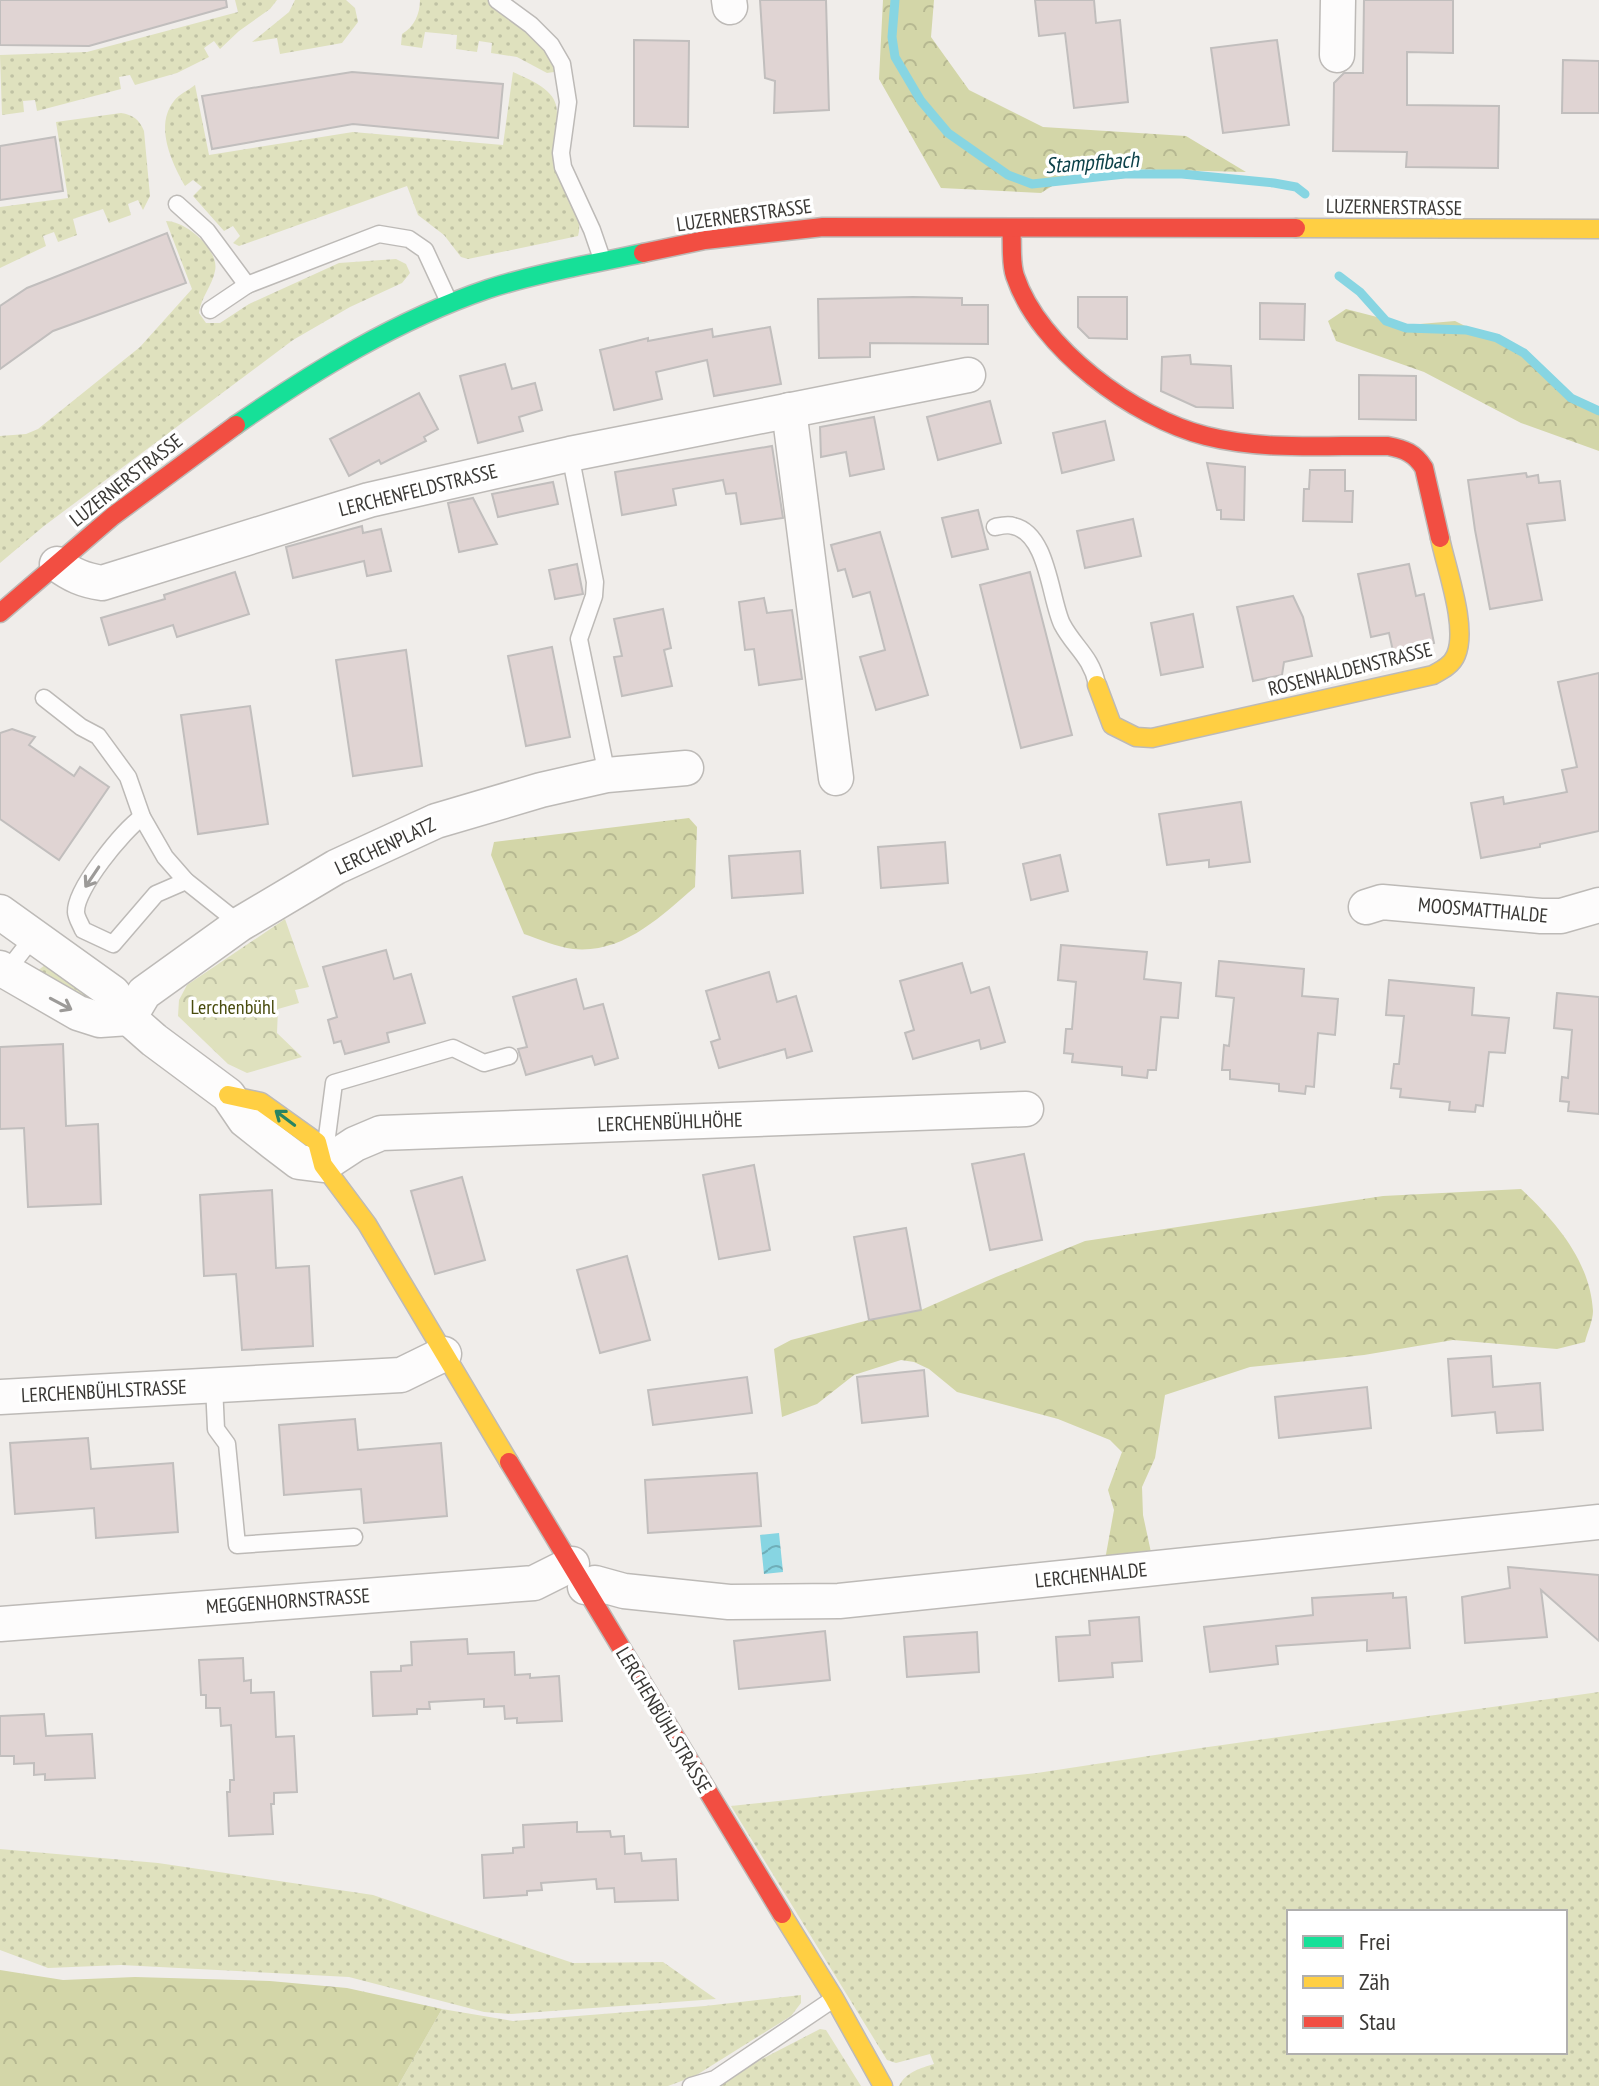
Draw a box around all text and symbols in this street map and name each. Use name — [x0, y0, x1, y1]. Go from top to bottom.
water label: Stampfibach — [1044, 145, 1141, 179]
street label: LUZERNERSTRASSE — [675, 193, 813, 237]
street label: LUZERNERSTRASSE — [1326, 193, 1462, 221]
street label: LUZERNERSTRASSE — [64, 428, 188, 532]
street label: LERCHENFELDSTRASSE — [336, 458, 500, 522]
street label: ROSENHALDENSTRASSE — [1265, 636, 1435, 702]
street label: LERCHENPLATZ — [331, 811, 440, 881]
one-way arrow — [83, 865, 100, 887]
street label: MOOSMATTHALDE — [1417, 891, 1549, 929]
park label: Lerchenbühl — [191, 994, 276, 1020]
one-way arrow — [49, 996, 73, 1012]
street label: LERCHENBÜHLHÖHE — [597, 1106, 743, 1138]
one-way arrow — [275, 1110, 296, 1127]
street label: LERCHENBÜHLSTRASSE — [21, 1374, 187, 1408]
street label: LERCHENHALDE — [1034, 1556, 1148, 1594]
street label: MEGGENHORNSTRASSE — [205, 1582, 371, 1620]
street label: LERCHENBÜHLSTRASSE — [610, 1642, 718, 1798]
legend — [1287, 1910, 1567, 2054]
text: Frei — [1359, 1926, 1391, 1957]
text: Zäh — [1359, 1966, 1390, 1997]
text: Stau — [1359, 2006, 1396, 2037]

